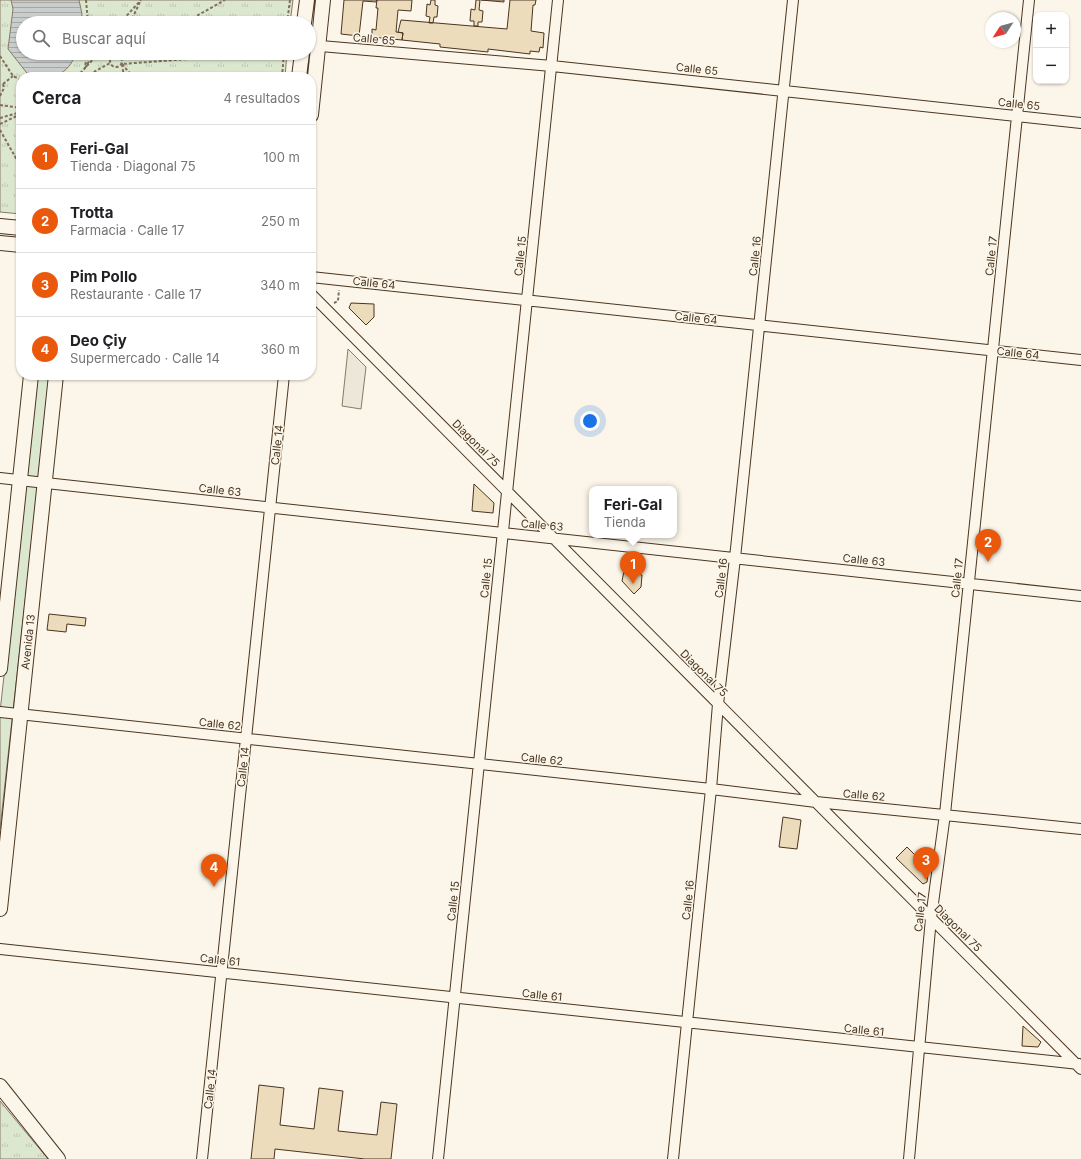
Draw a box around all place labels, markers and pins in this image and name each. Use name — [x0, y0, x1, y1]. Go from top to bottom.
pin: 2 — [975, 529, 1001, 562]
pin: 1 — [620, 551, 646, 584]
pin: 3 — [913, 847, 939, 880]
pin: 4 — [201, 854, 227, 887]

